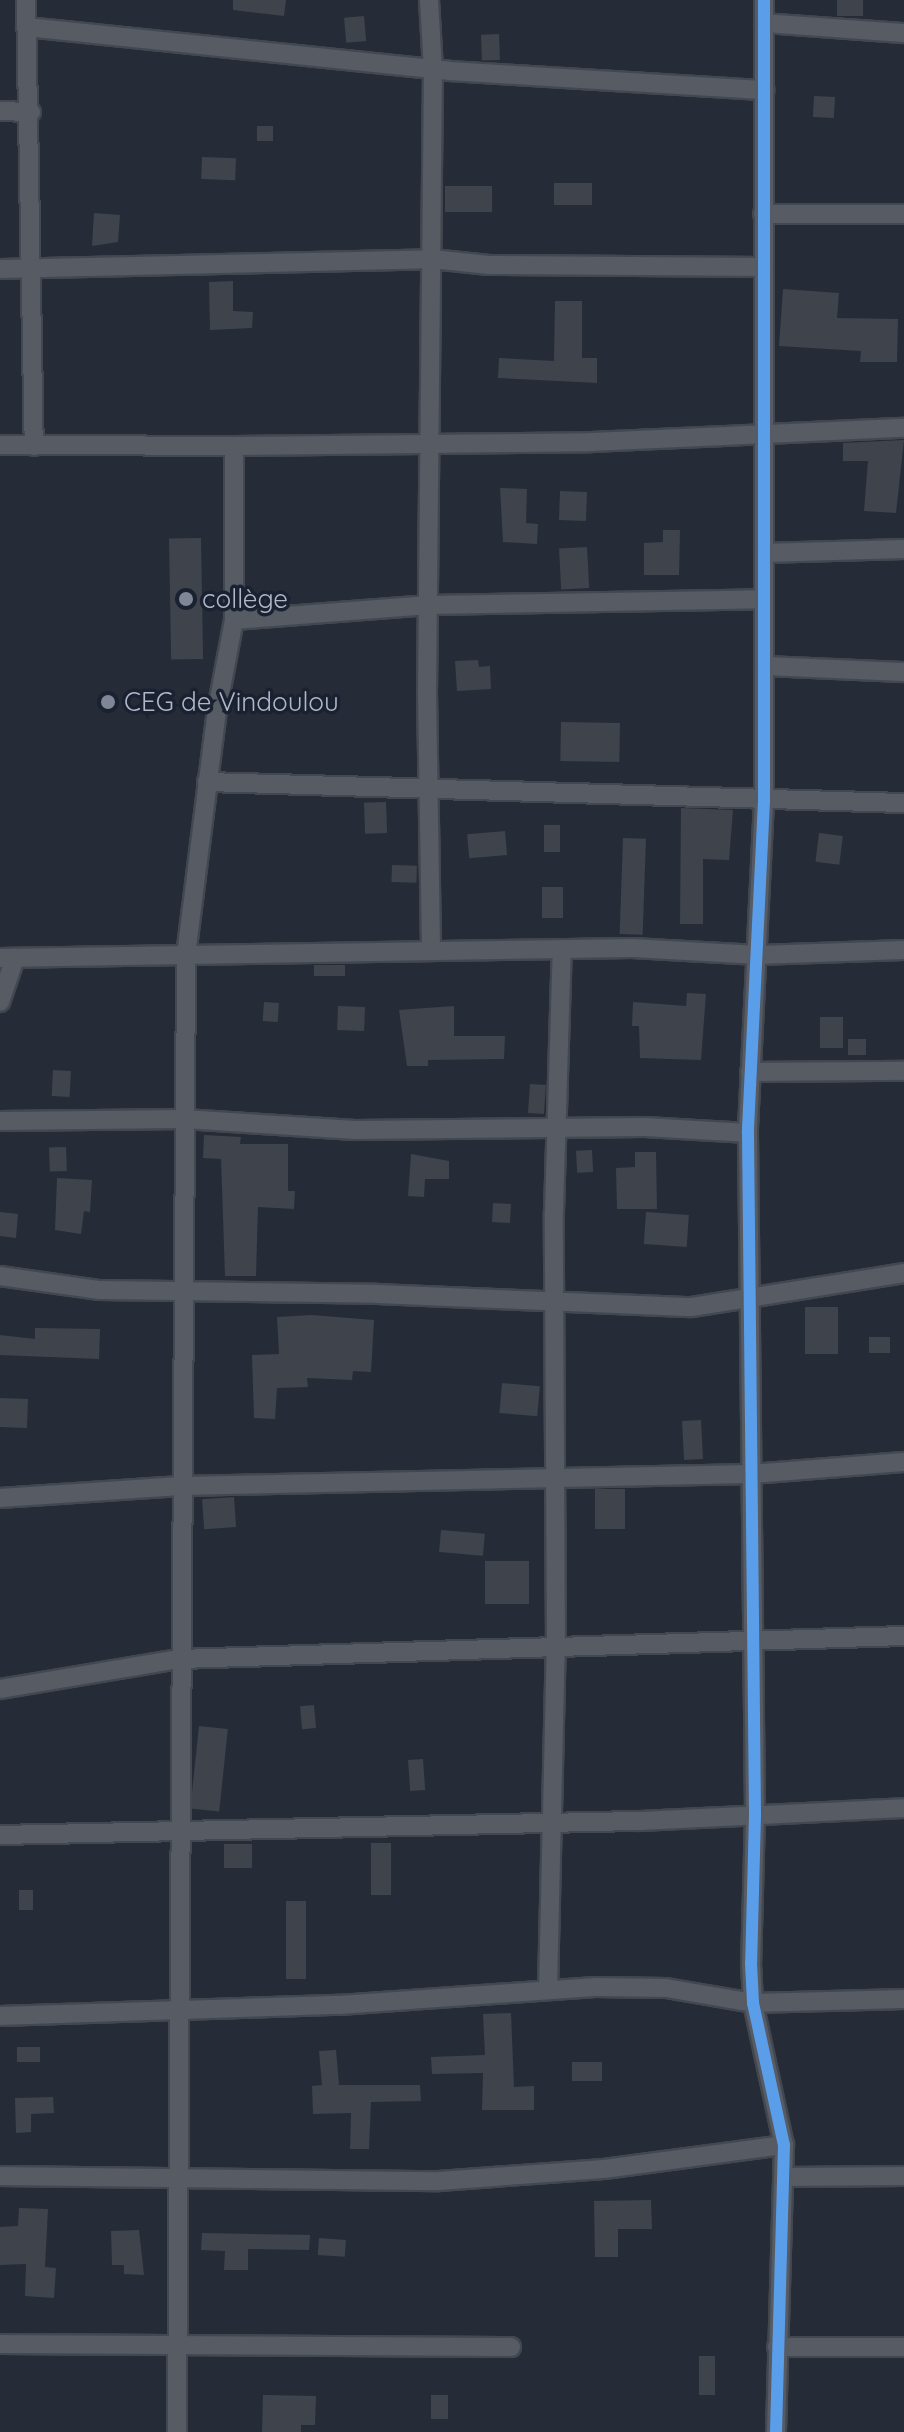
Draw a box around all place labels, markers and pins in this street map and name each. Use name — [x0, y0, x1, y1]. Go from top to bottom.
place label: collège — [202, 583, 288, 615]
marker: collège — [177, 590, 195, 608]
place label: CEG de Vindoulou — [124, 686, 339, 718]
marker: CEG de Vindoulou — [99, 693, 117, 711]

